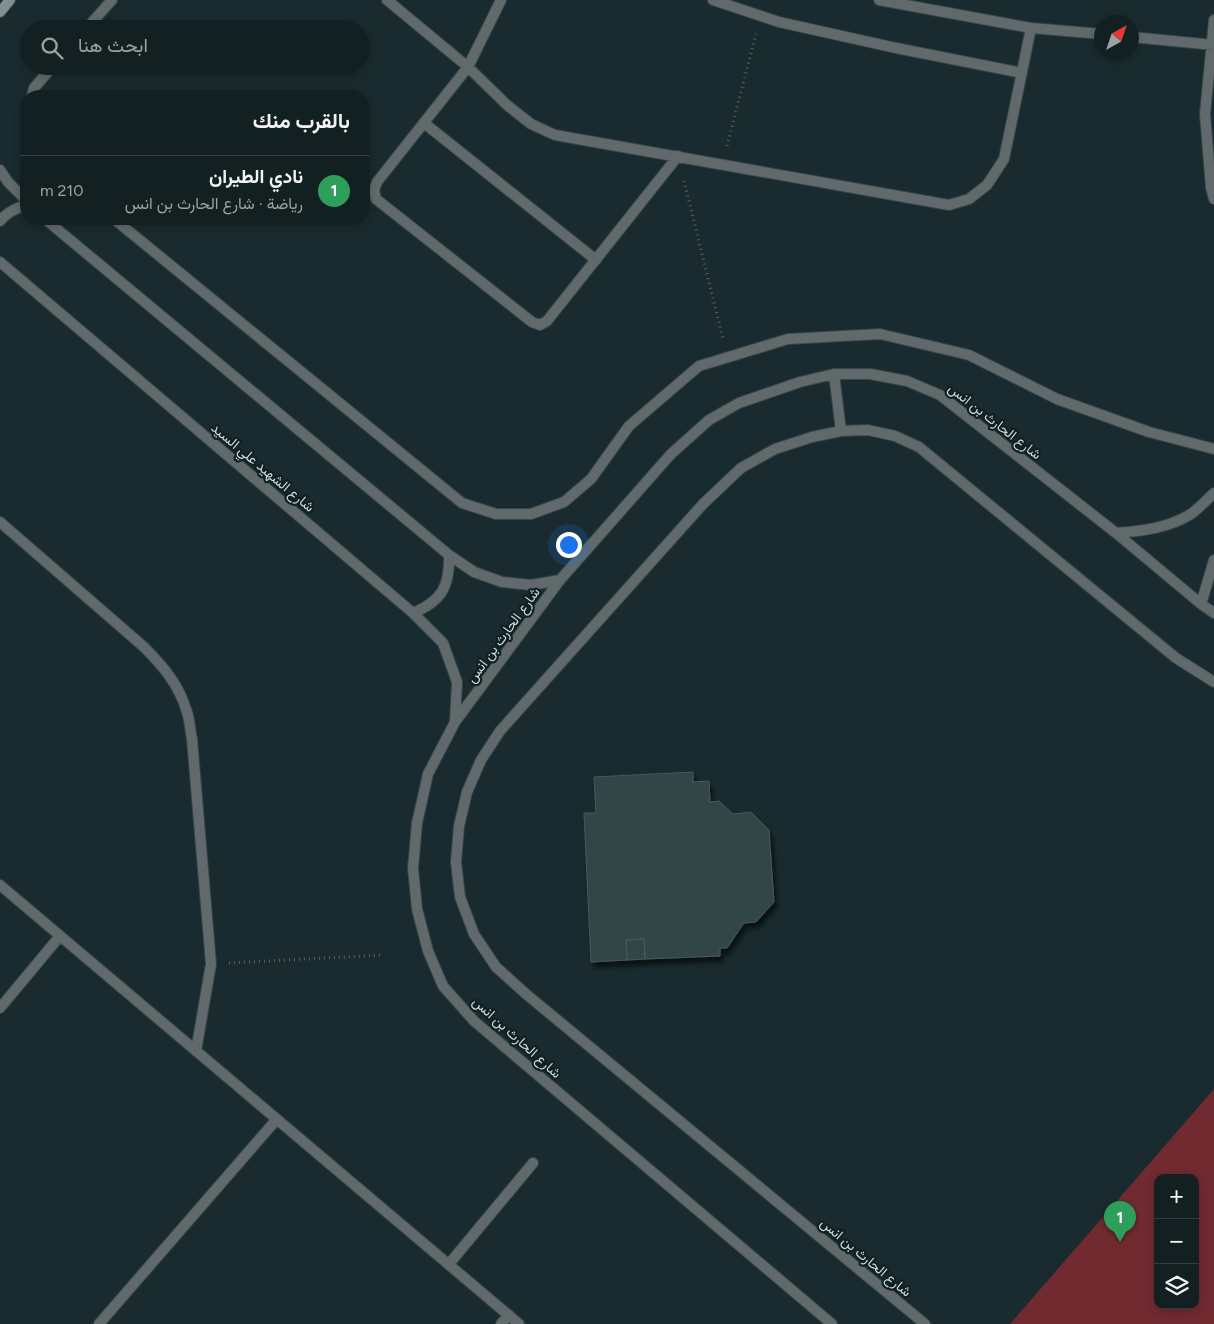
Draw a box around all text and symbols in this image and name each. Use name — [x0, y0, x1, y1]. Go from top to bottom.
north arrow — [1094, 15, 1139, 60]
search box — [20, 20, 370, 75]
icon: search — [38, 34, 66, 62]
text: ابحث هنا — [78, 34, 148, 57]
text: بالقرب منك — [253, 108, 350, 133]
text: نادي الطيران — [209, 165, 303, 188]
text: 210 m — [40, 181, 83, 200]
text: 1 — [331, 181, 337, 200]
text: رياضة · شارع الحارث بن انس — [125, 194, 303, 213]
street label: شارع الحارث بن انس — [943, 380, 1045, 465]
street label: شارع الشهيد علي السيد — [206, 419, 318, 518]
your location — [556, 532, 582, 558]
street label: شارع الحارث بن انس — [463, 584, 545, 687]
street label: شارع الحارث بن انس — [467, 993, 565, 1083]
map controls — [1154, 1174, 1199, 1309]
button: + — [1154, 1174, 1199, 1219]
pin: 1 — [1104, 1201, 1136, 1242]
street label: شارع الحارث بن انس — [815, 1214, 915, 1302]
button: − — [1154, 1219, 1199, 1264]
button: layers — [1154, 1264, 1199, 1309]

